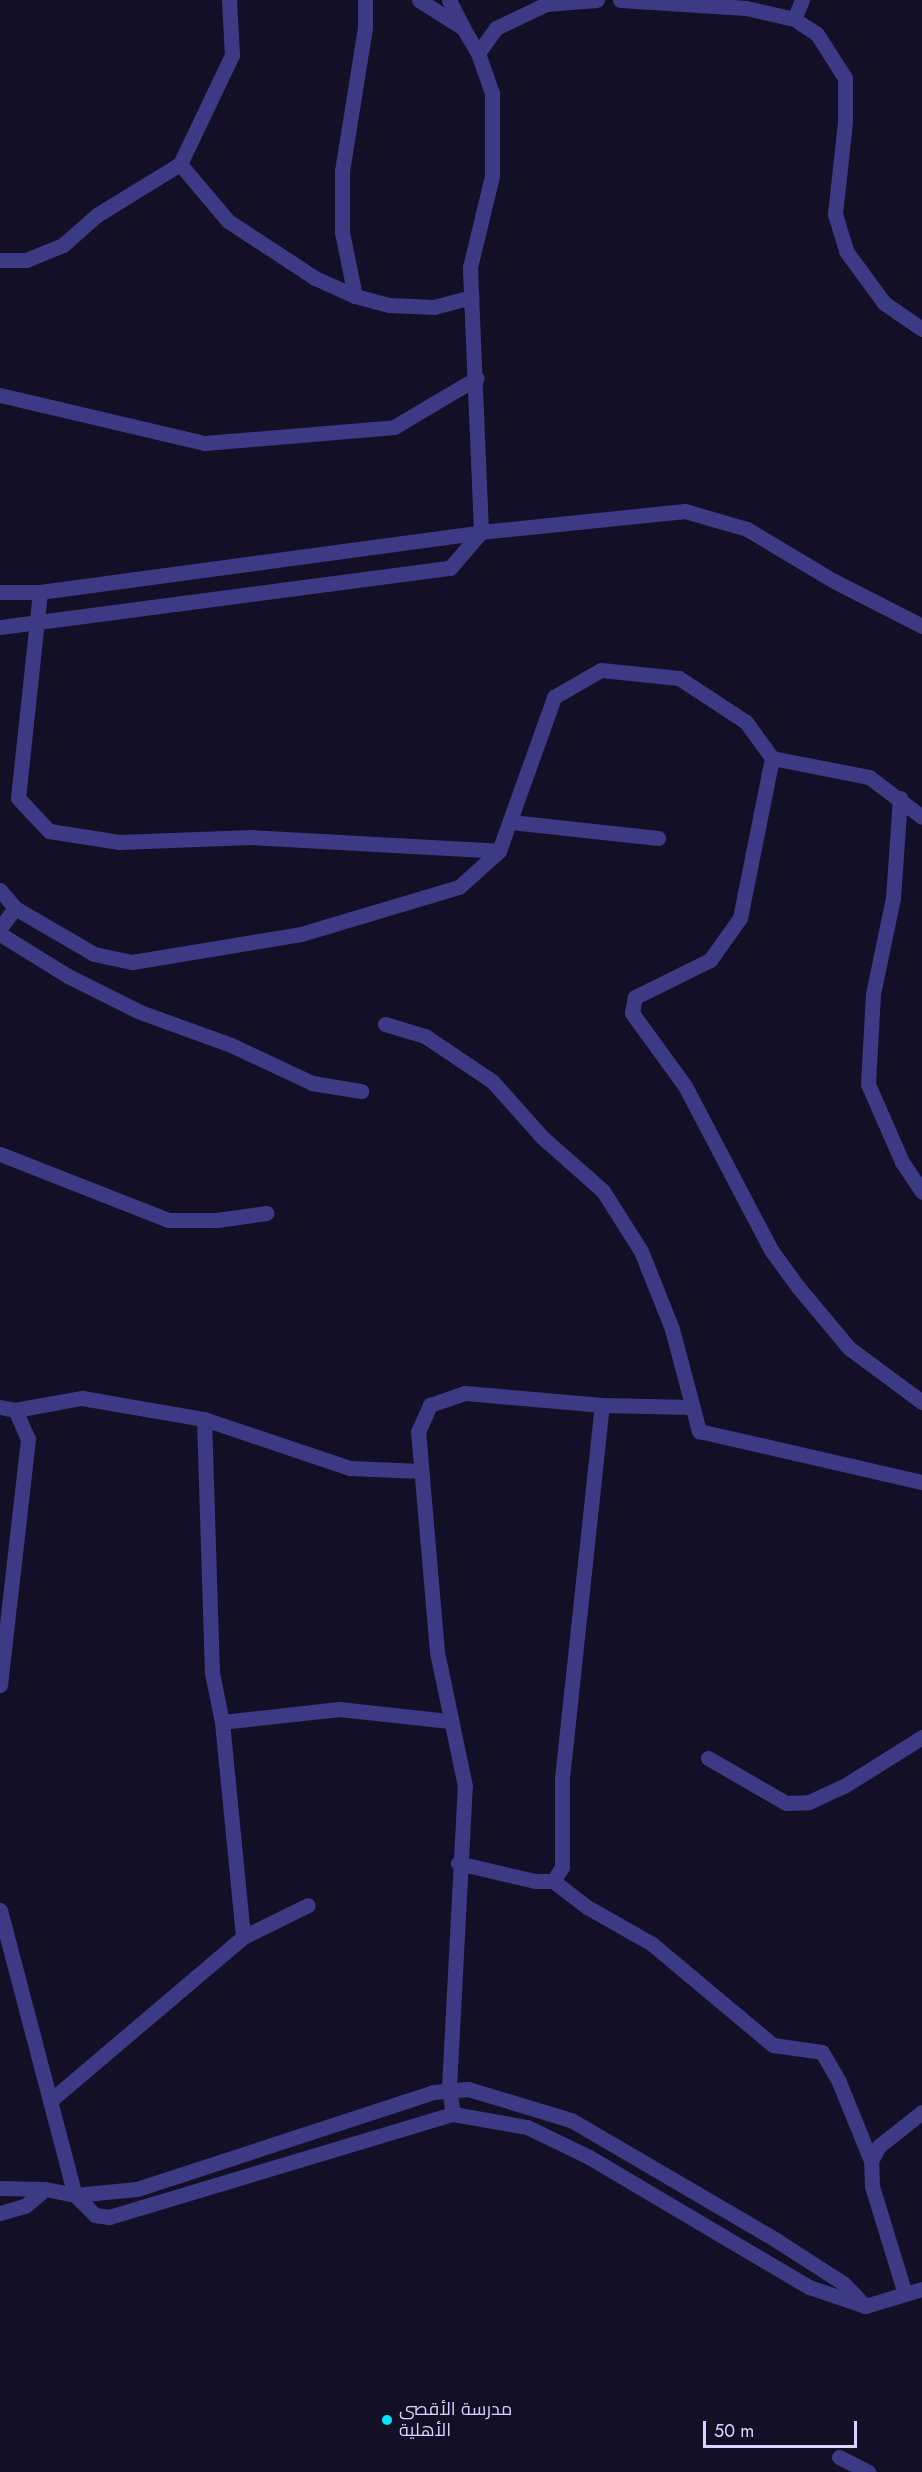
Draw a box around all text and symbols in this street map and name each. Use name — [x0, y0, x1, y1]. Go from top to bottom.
place label: مدرسة الأقصى الأهلية — [399, 2399, 512, 2442]
scale bar — [706, 2409, 860, 2447]
marker: مدرسة الأقصى الأهلية — [380, 2413, 394, 2427]
text: 50 m — [714, 2418, 754, 2444]

